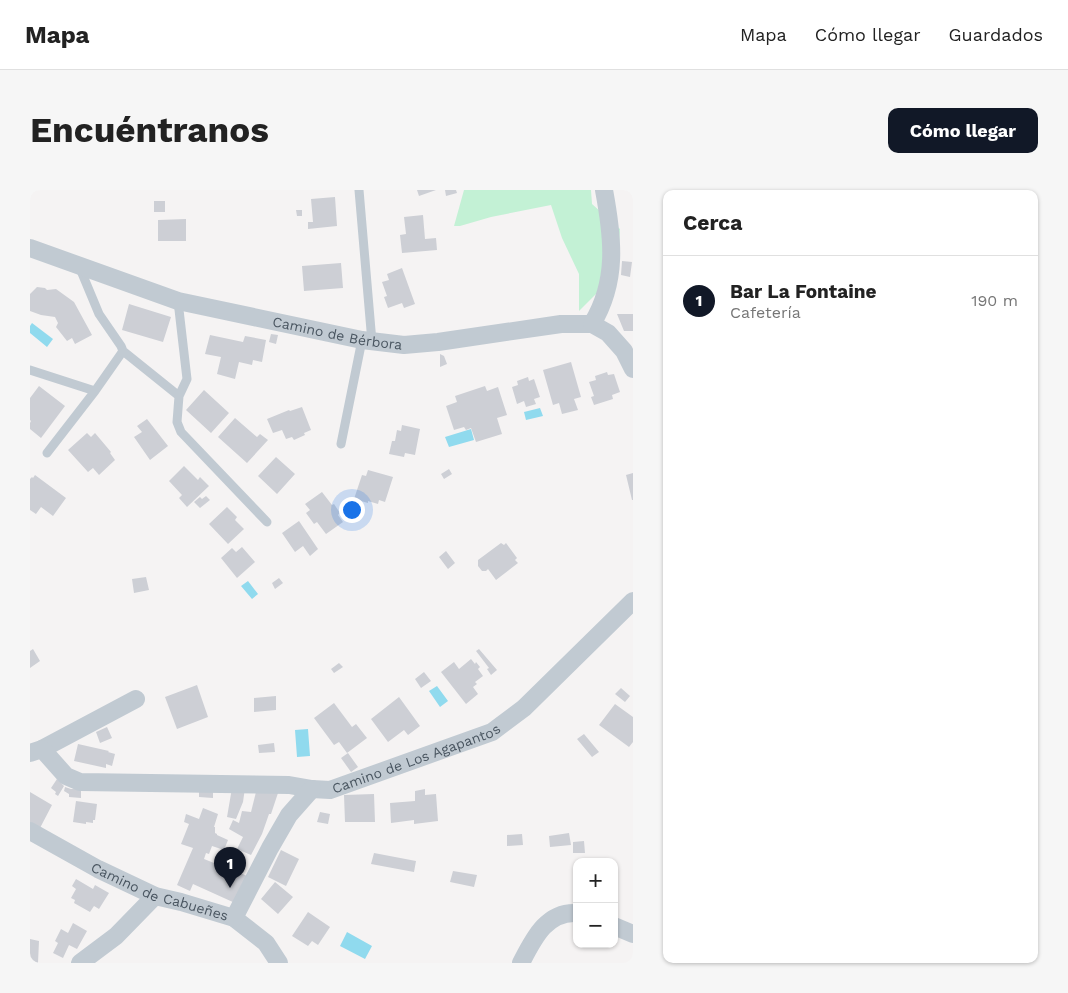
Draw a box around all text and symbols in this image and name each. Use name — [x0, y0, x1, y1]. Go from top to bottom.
text: Mapa — [25, 21, 90, 49]
text: Mapa — [740, 24, 787, 45]
text: Cómo llegar — [815, 24, 921, 45]
text: Guardados — [949, 24, 1043, 45]
button: Cómo llegar — [888, 108, 1038, 153]
text: Encuéntranos — [30, 109, 269, 151]
text: Cerca — [683, 210, 742, 235]
text: Bar La Fontaine — [730, 280, 877, 303]
text: 1 — [696, 291, 702, 310]
text: 190 m — [971, 291, 1018, 310]
text: Cafetería — [730, 303, 801, 322]
street label: Camino de Bérbora — [271, 313, 403, 353]
your location — [339, 497, 365, 523]
street label: Camino de Los Agapantos — [330, 721, 504, 797]
pin: 1 — [214, 847, 246, 888]
map controls — [573, 858, 618, 948]
button: + — [573, 858, 618, 903]
street label: Camino de Cabueñes — [88, 859, 230, 924]
button: − — [573, 903, 618, 948]

